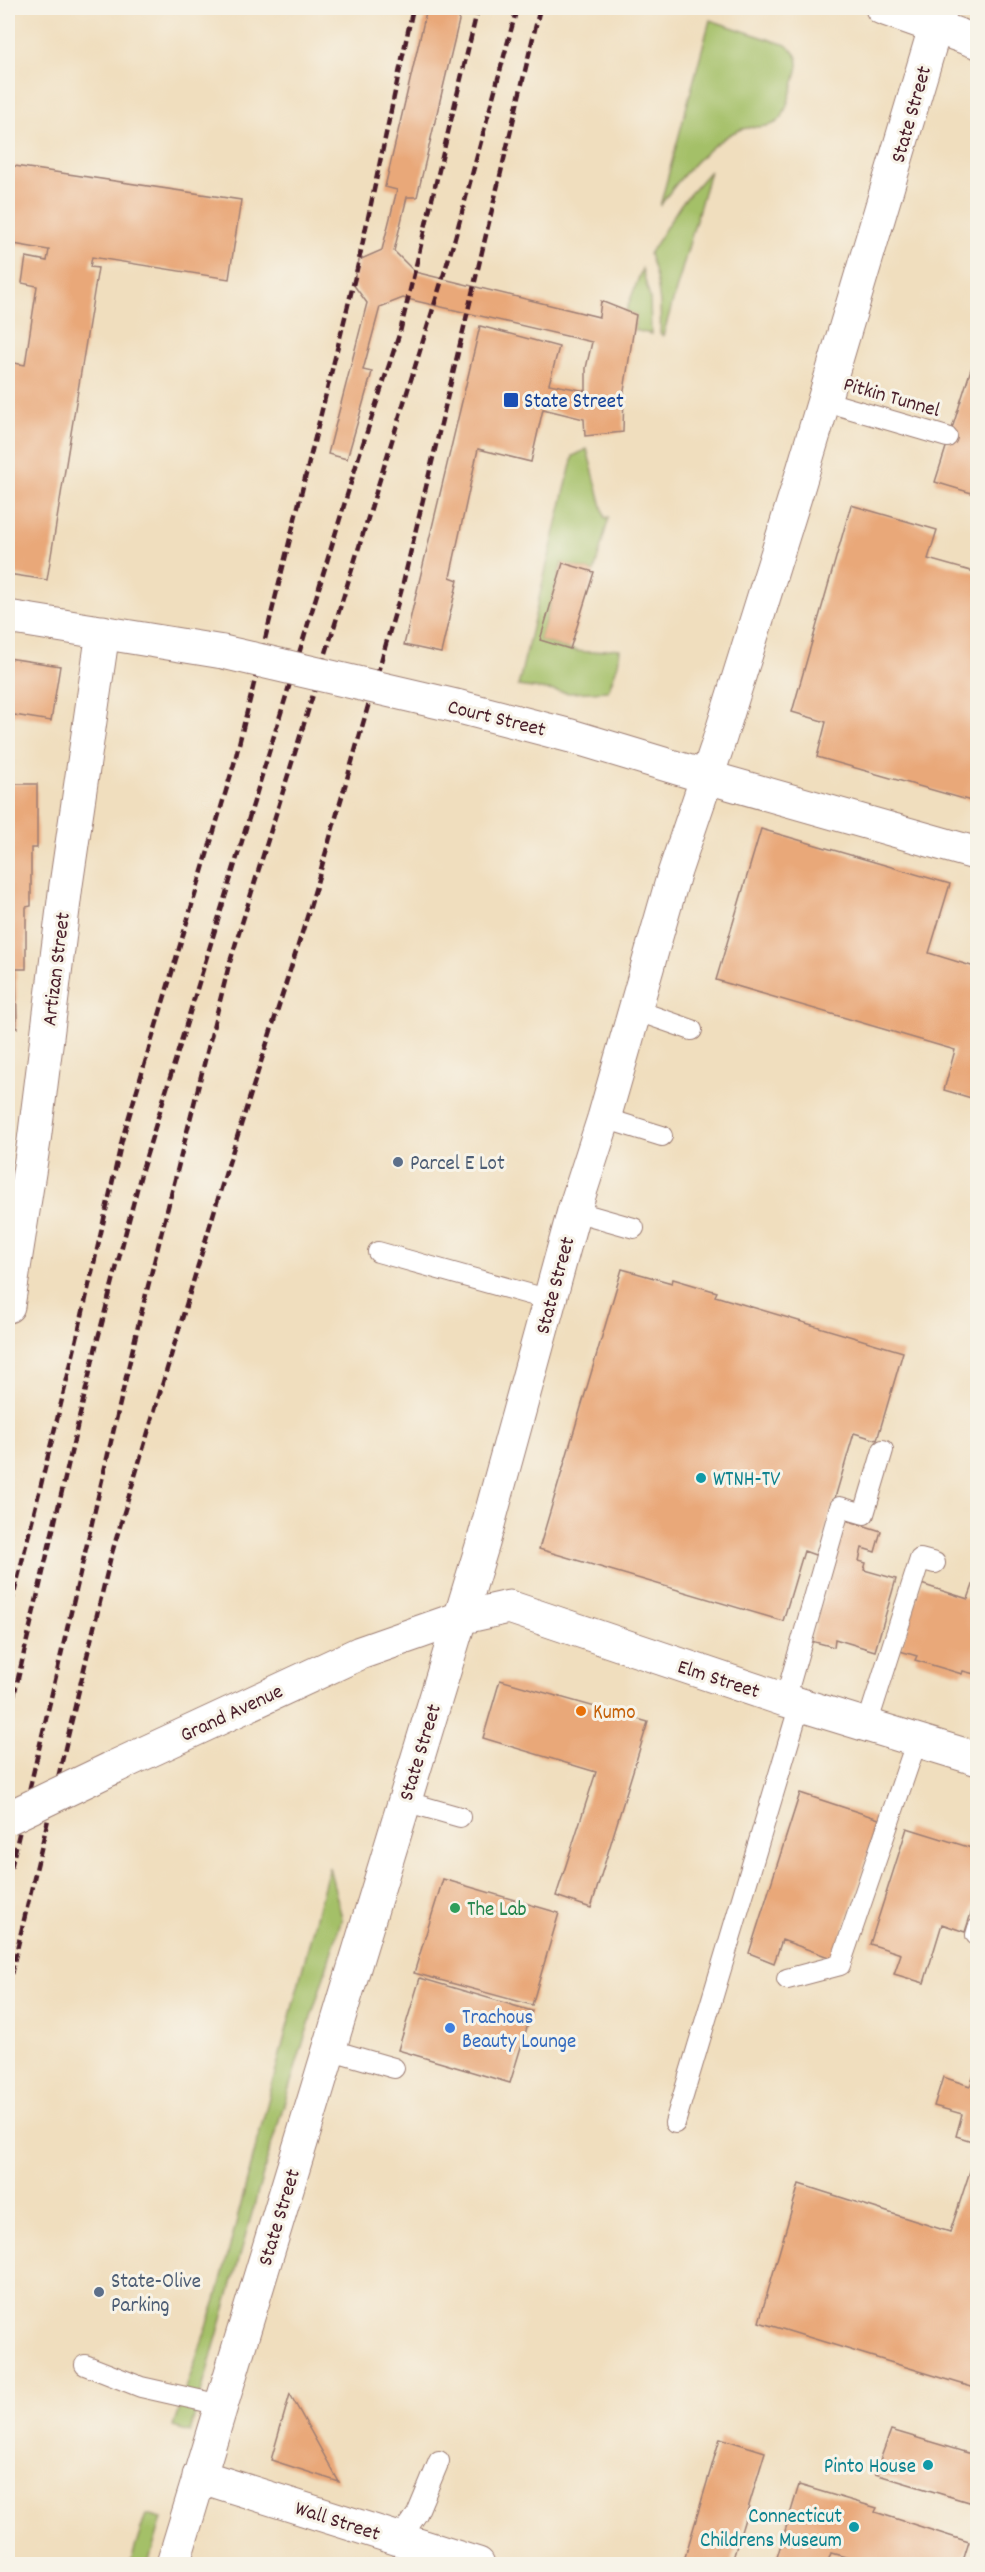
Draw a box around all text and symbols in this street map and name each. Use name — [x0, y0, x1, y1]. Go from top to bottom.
street label: State Street — [885, 63, 941, 167]
street label: Pitkin Tunnel — [839, 371, 943, 427]
place label: State Street — [524, 388, 624, 418]
marker: State Street — [502, 391, 520, 409]
street label: Court Street — [444, 693, 549, 747]
street label: Artizan Street — [36, 911, 80, 1028]
place label: Parcel E Lot — [410, 1150, 505, 1180]
marker: Parcel E Lot — [391, 1155, 405, 1169]
street label: State Street — [530, 1234, 584, 1338]
place label: WTNH-TV — [713, 1466, 780, 1496]
marker: WTNH-TV — [694, 1471, 708, 1485]
street label: Elm Street — [673, 1653, 763, 1708]
street label: Grand Avenue — [176, 1678, 288, 1752]
place label: Kumo — [593, 1699, 636, 1729]
street label: State Street — [393, 1701, 451, 1805]
marker: Kumo — [574, 1704, 588, 1718]
place label: The Lab — [467, 1896, 527, 1926]
marker: The Lab — [448, 1901, 462, 1915]
place label: Trachous Beauty Lounge — [462, 2004, 576, 2058]
marker: Trachous Beauty Lounge — [443, 2021, 457, 2035]
street label: State Street — [252, 2166, 310, 2270]
place label: State-Olive Parking — [111, 2268, 201, 2322]
marker: State-Olive Parking — [92, 2285, 106, 2299]
place label: Pinto House — [824, 2453, 916, 2483]
marker: Pinto House — [921, 2458, 935, 2472]
street label: Wall Street — [291, 2495, 384, 2551]
place label: Connecticut Childrens Museum — [700, 2503, 842, 2557]
marker: Connecticut Childrens Museum — [847, 2520, 861, 2534]

